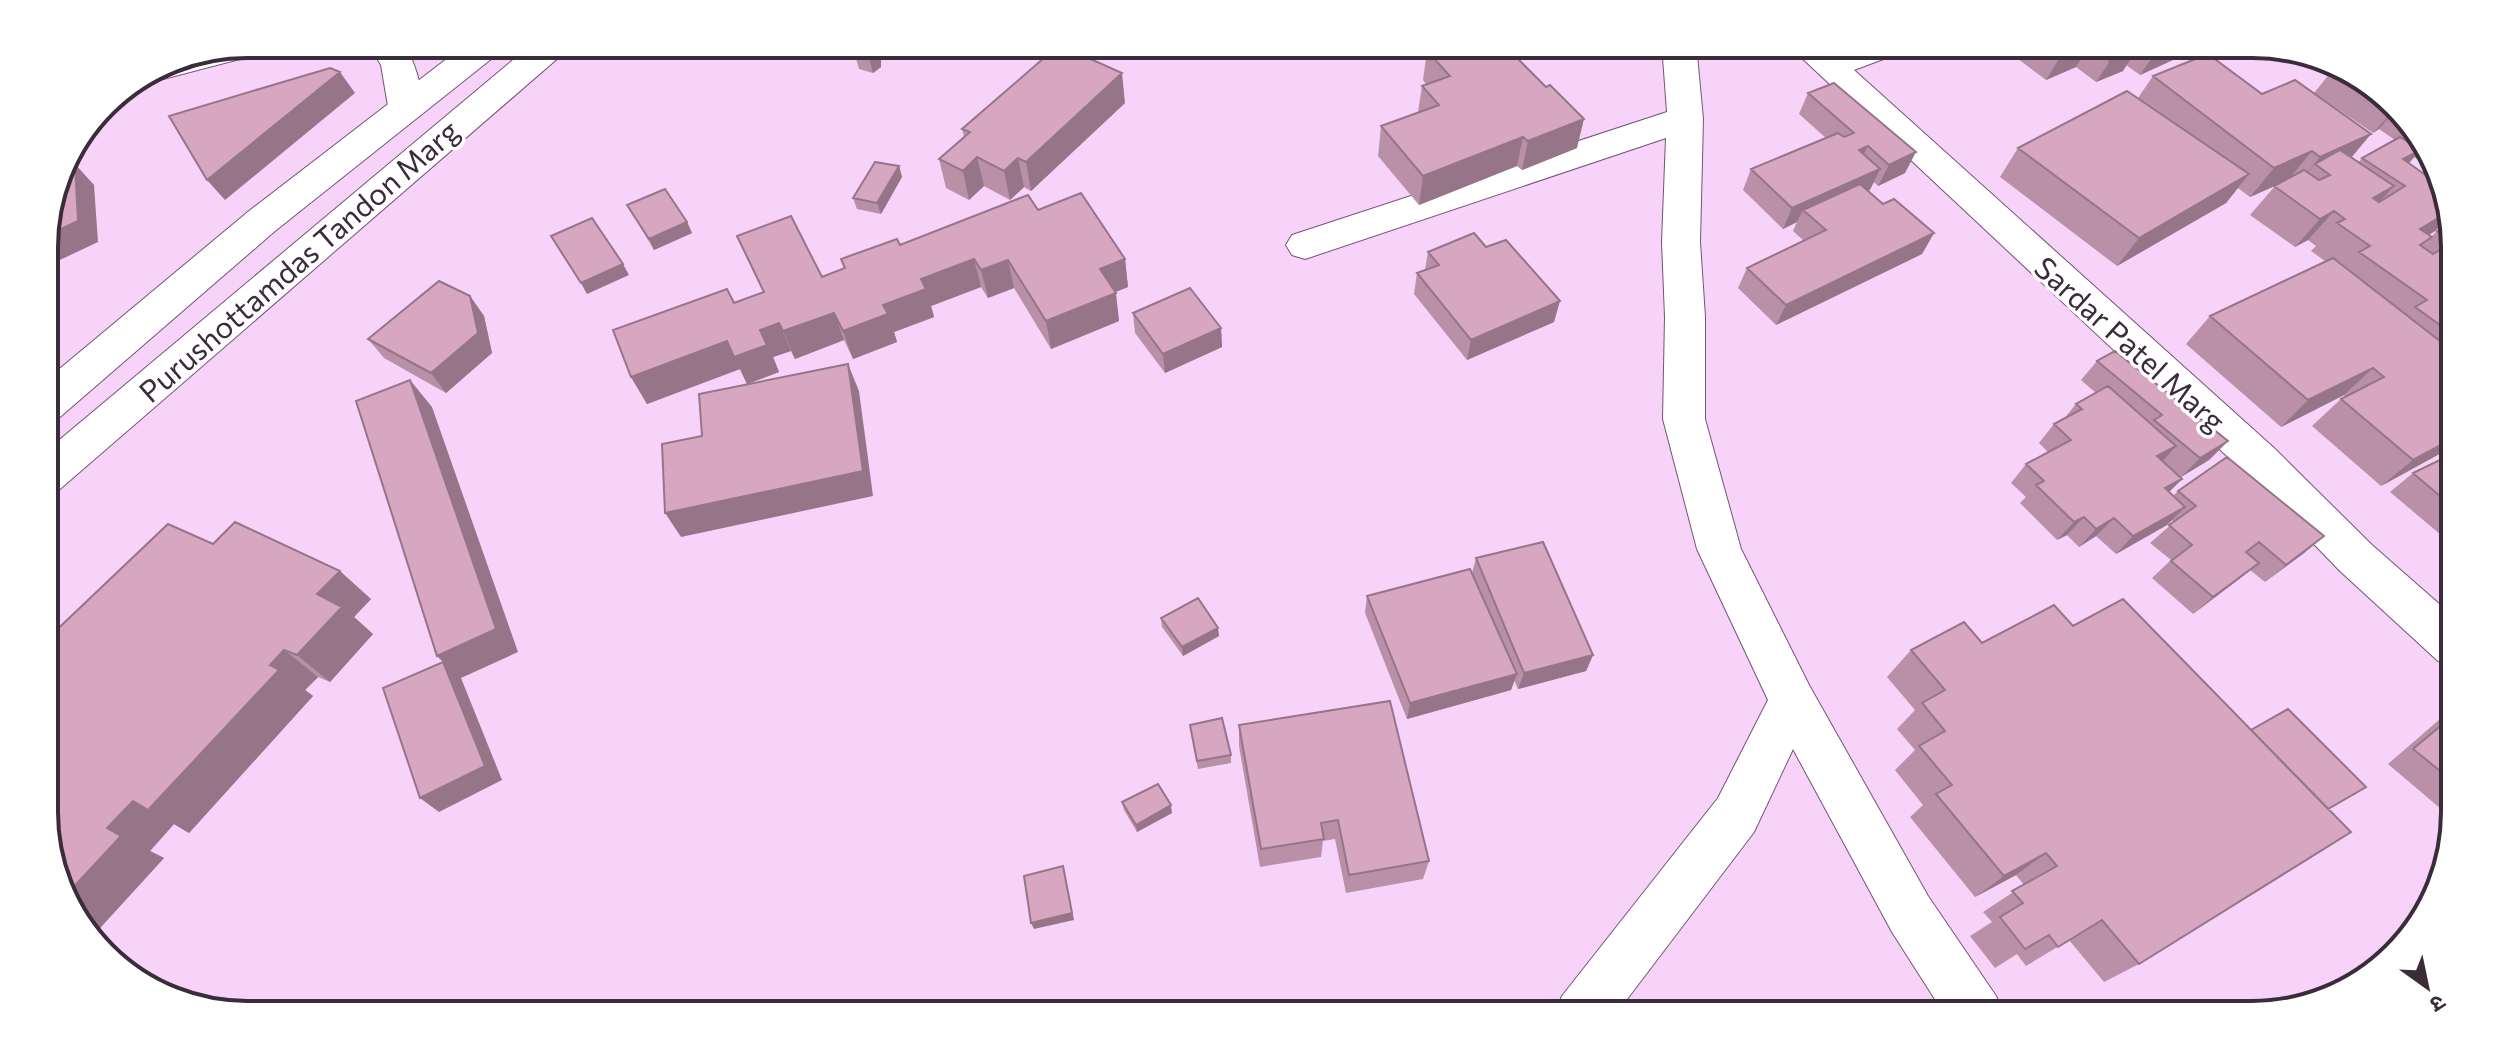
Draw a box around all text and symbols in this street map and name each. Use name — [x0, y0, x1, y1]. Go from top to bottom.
street label: Purushottamdas Tandon Marg — [130, 111, 466, 409]
street label: Sardar Patel Marg — [2028, 248, 2234, 438]
north arrow — [2387, 947, 2467, 1027]
text: उ — [2424, 989, 2451, 1020]

